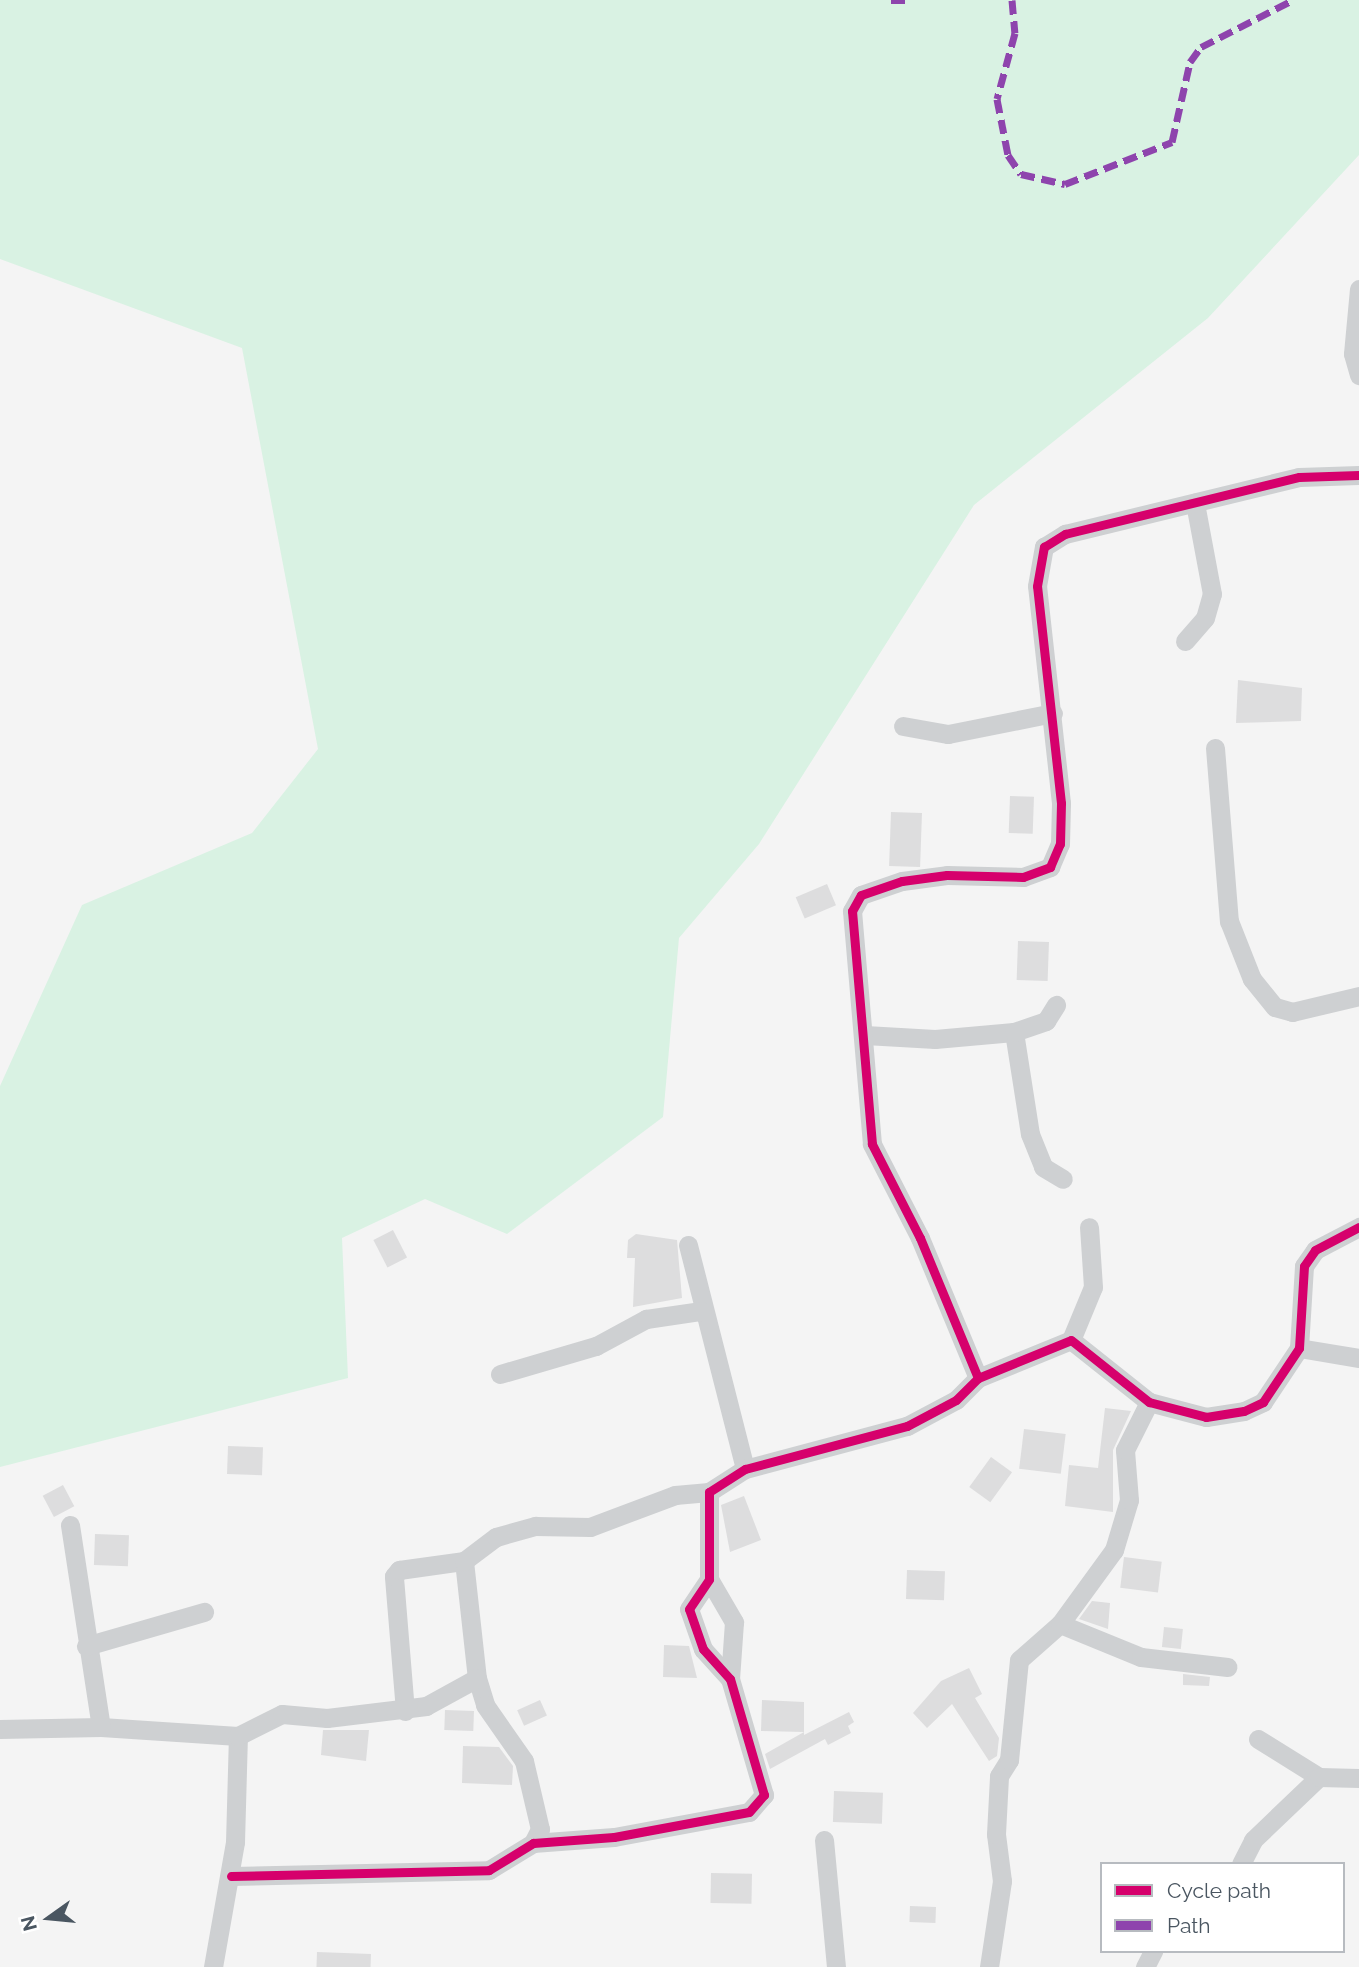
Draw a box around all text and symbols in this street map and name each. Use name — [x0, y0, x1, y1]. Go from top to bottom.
legend — [1100, 1862, 1345, 1953]
text: Cycle path — [1167, 1878, 1271, 1903]
north arrow — [14, 1883, 84, 1953]
text: Path — [1167, 1913, 1211, 1938]
text: N — [16, 1914, 41, 1933]

